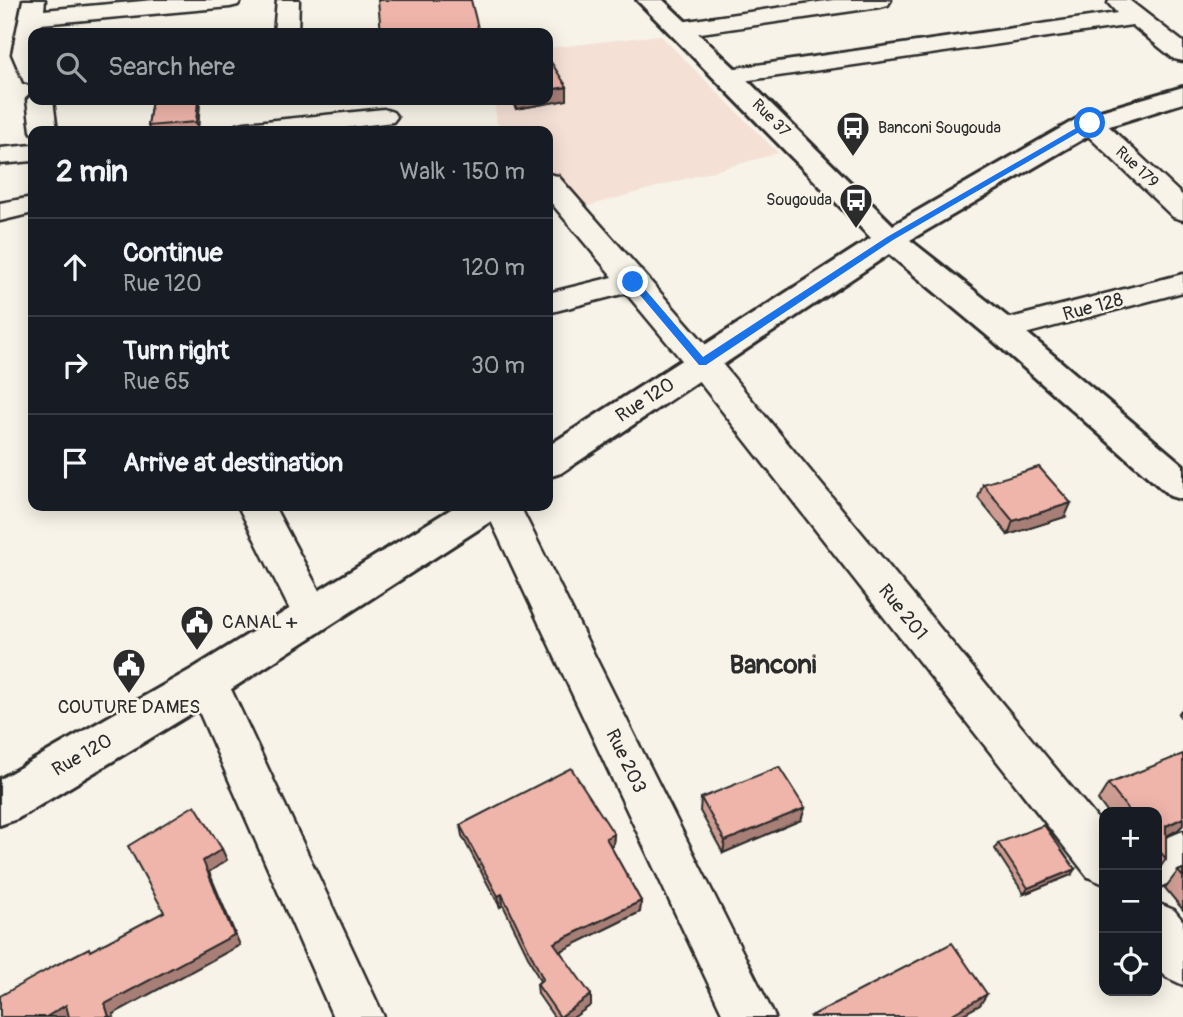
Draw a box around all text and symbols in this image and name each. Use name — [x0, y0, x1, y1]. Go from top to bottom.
search box — [28, 28, 553, 105]
icon: search — [52, 48, 90, 86]
text: Search here — [108, 51, 235, 83]
street label: Rue 37 — [748, 95, 795, 142]
route start — [1074, 107, 1105, 138]
bus stop icon: Banconi Sougouda — [834, 109, 872, 158]
place label: Banconi Sougouda — [878, 118, 1001, 138]
street label: Rue 179 — [1111, 142, 1163, 192]
text: 2 min — [56, 153, 128, 190]
text: Walk · 150 m — [400, 157, 525, 186]
bus stop icon: Sougouda — [837, 181, 875, 230]
place label: Sougouda — [766, 190, 832, 210]
text: Continue — [123, 237, 223, 269]
icon: ahead — [56, 248, 94, 286]
text: 120 m — [462, 253, 525, 282]
route end — [617, 266, 648, 297]
text: Rue 120 — [123, 269, 202, 298]
street label: Rue 128 — [1060, 287, 1126, 327]
text: Turn right — [123, 335, 229, 367]
icon: right — [56, 346, 94, 384]
text: 30 m — [471, 351, 525, 380]
text: Rue 65 — [123, 367, 190, 396]
street label: Rue 120 — [611, 372, 679, 428]
icon: arrive — [56, 444, 94, 482]
text: Arrive at destination — [123, 447, 343, 479]
street label: Rue 201 — [873, 579, 933, 645]
public building icon: CANAL + — [178, 603, 216, 652]
place label: CANAL + — [222, 610, 298, 634]
public building icon: COUTURE DAMES — [110, 646, 148, 695]
district label: Banconi — [730, 649, 817, 681]
place label: COUTURE DAMES — [58, 695, 200, 719]
street label: Rue 203 — [600, 725, 652, 797]
street label: Rue 120 — [48, 728, 116, 782]
map controls — [1099, 807, 1162, 996]
button: + — [1099, 807, 1162, 870]
button: − — [1099, 870, 1162, 933]
button: locate — [1099, 933, 1162, 996]

